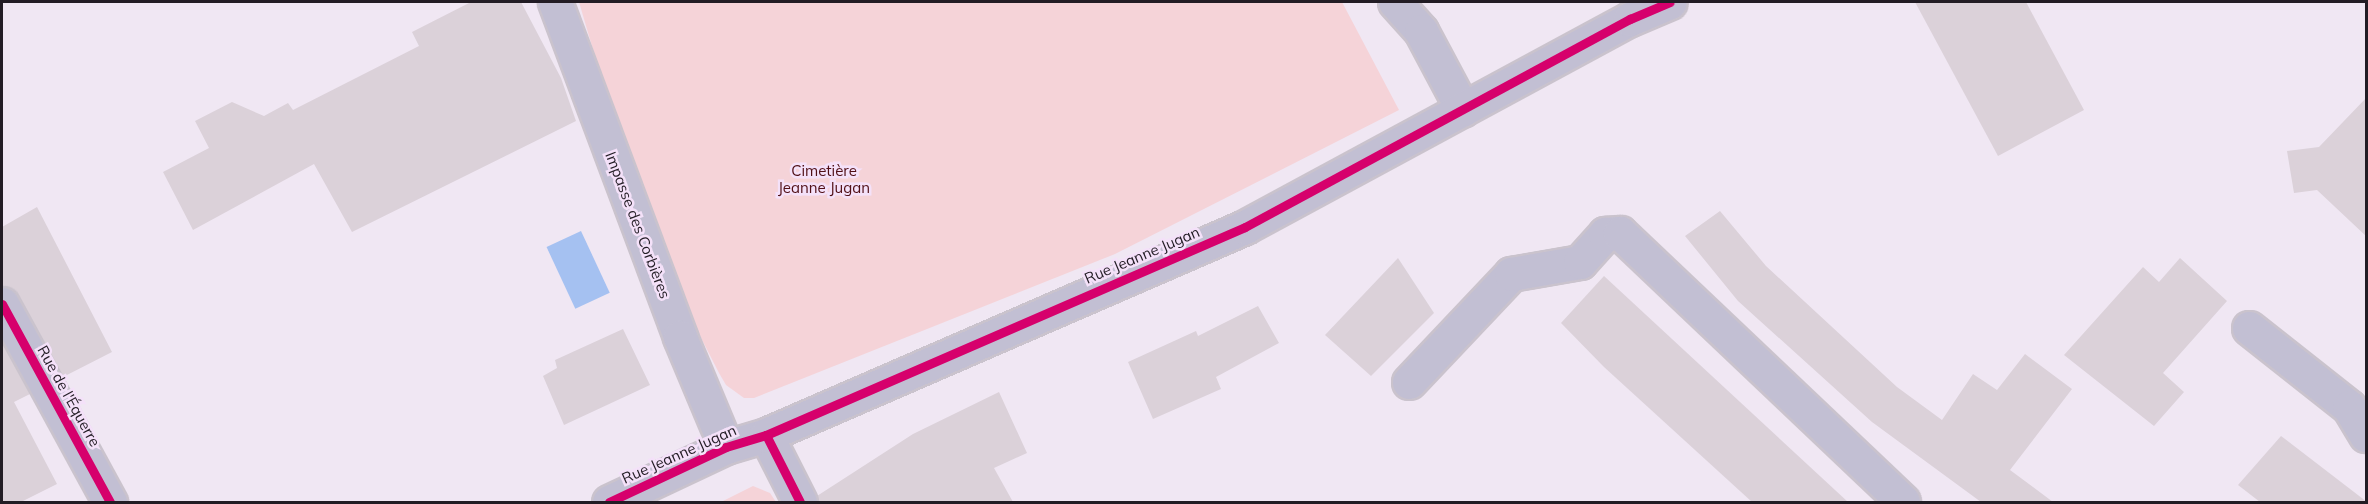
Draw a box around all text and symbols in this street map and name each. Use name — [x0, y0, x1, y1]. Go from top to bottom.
street label: Impasse des Corbières — [602, 149, 674, 301]
park label: Cimetière Jeanne Jugan — [778, 161, 870, 196]
street label: Rue Jeanne Jugan — [1082, 223, 1202, 287]
street label: Rue de l'Équerre — [34, 342, 104, 450]
street label: Rue Jeanne Jugan — [619, 421, 739, 487]

